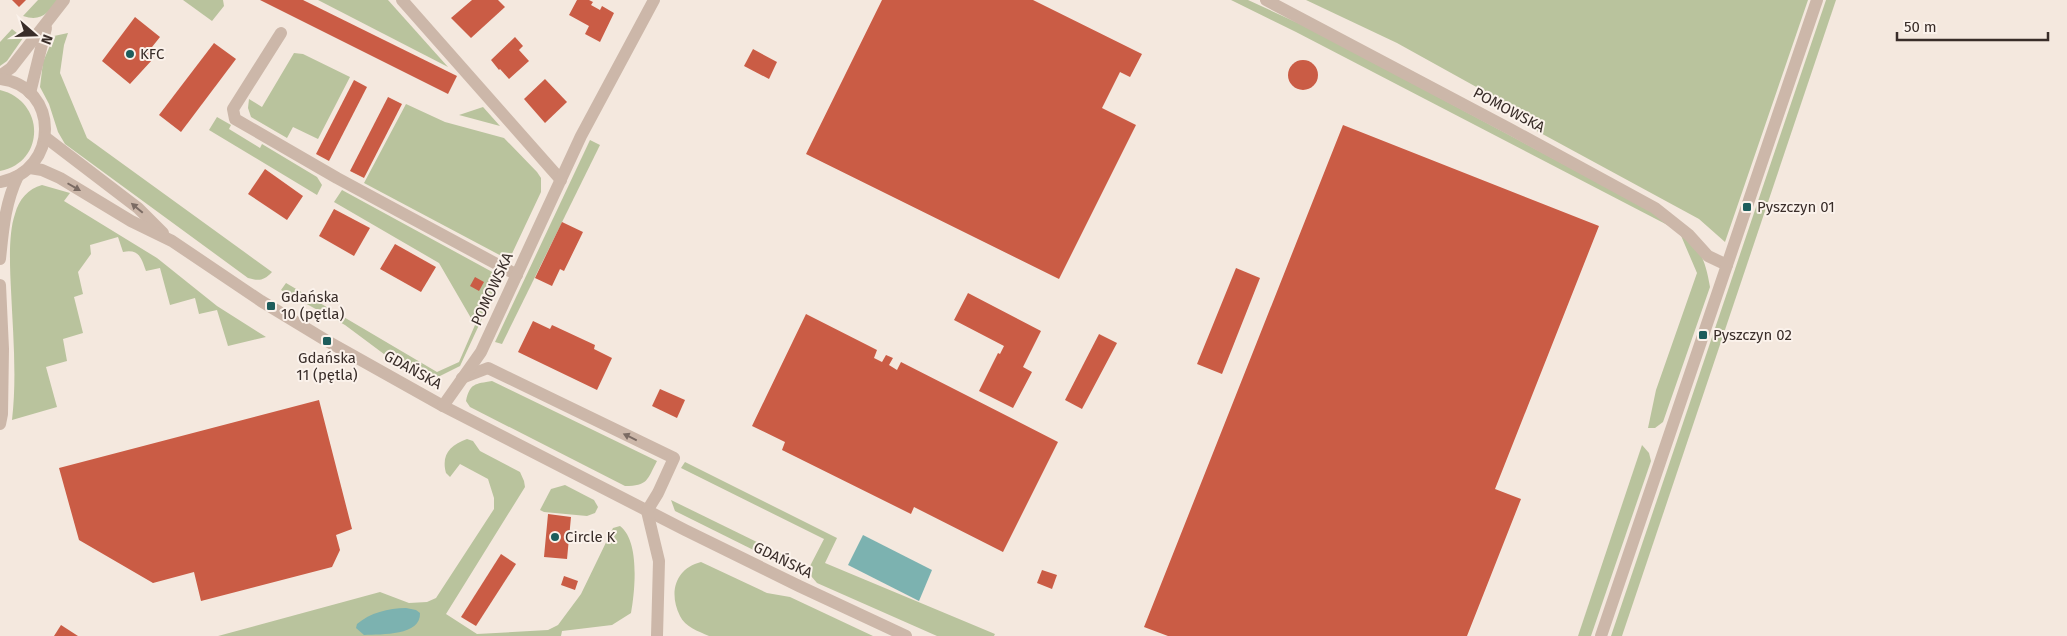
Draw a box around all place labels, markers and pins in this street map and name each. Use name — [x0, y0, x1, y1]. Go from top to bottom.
place label: KFC — [140, 45, 165, 63]
marker: KFC — [124, 48, 136, 60]
place label: Pyszczyn 01 — [1757, 198, 1835, 216]
marker: Pyszczyn 01 — [1741, 201, 1753, 213]
place label: Gdańska 10 (pętla) — [281, 288, 345, 323]
marker: Gdańska 10 (pętla) — [265, 300, 277, 312]
place label: Pyszczyn 02 — [1713, 326, 1792, 344]
marker: Pyszczyn 02 — [1697, 329, 1709, 341]
marker: Gdańska 11 (pętla) — [321, 335, 333, 347]
place label: Gdańska 11 (pętla) — [296, 349, 358, 384]
place label: Circle K — [565, 528, 616, 546]
marker: Circle K — [549, 531, 561, 543]

